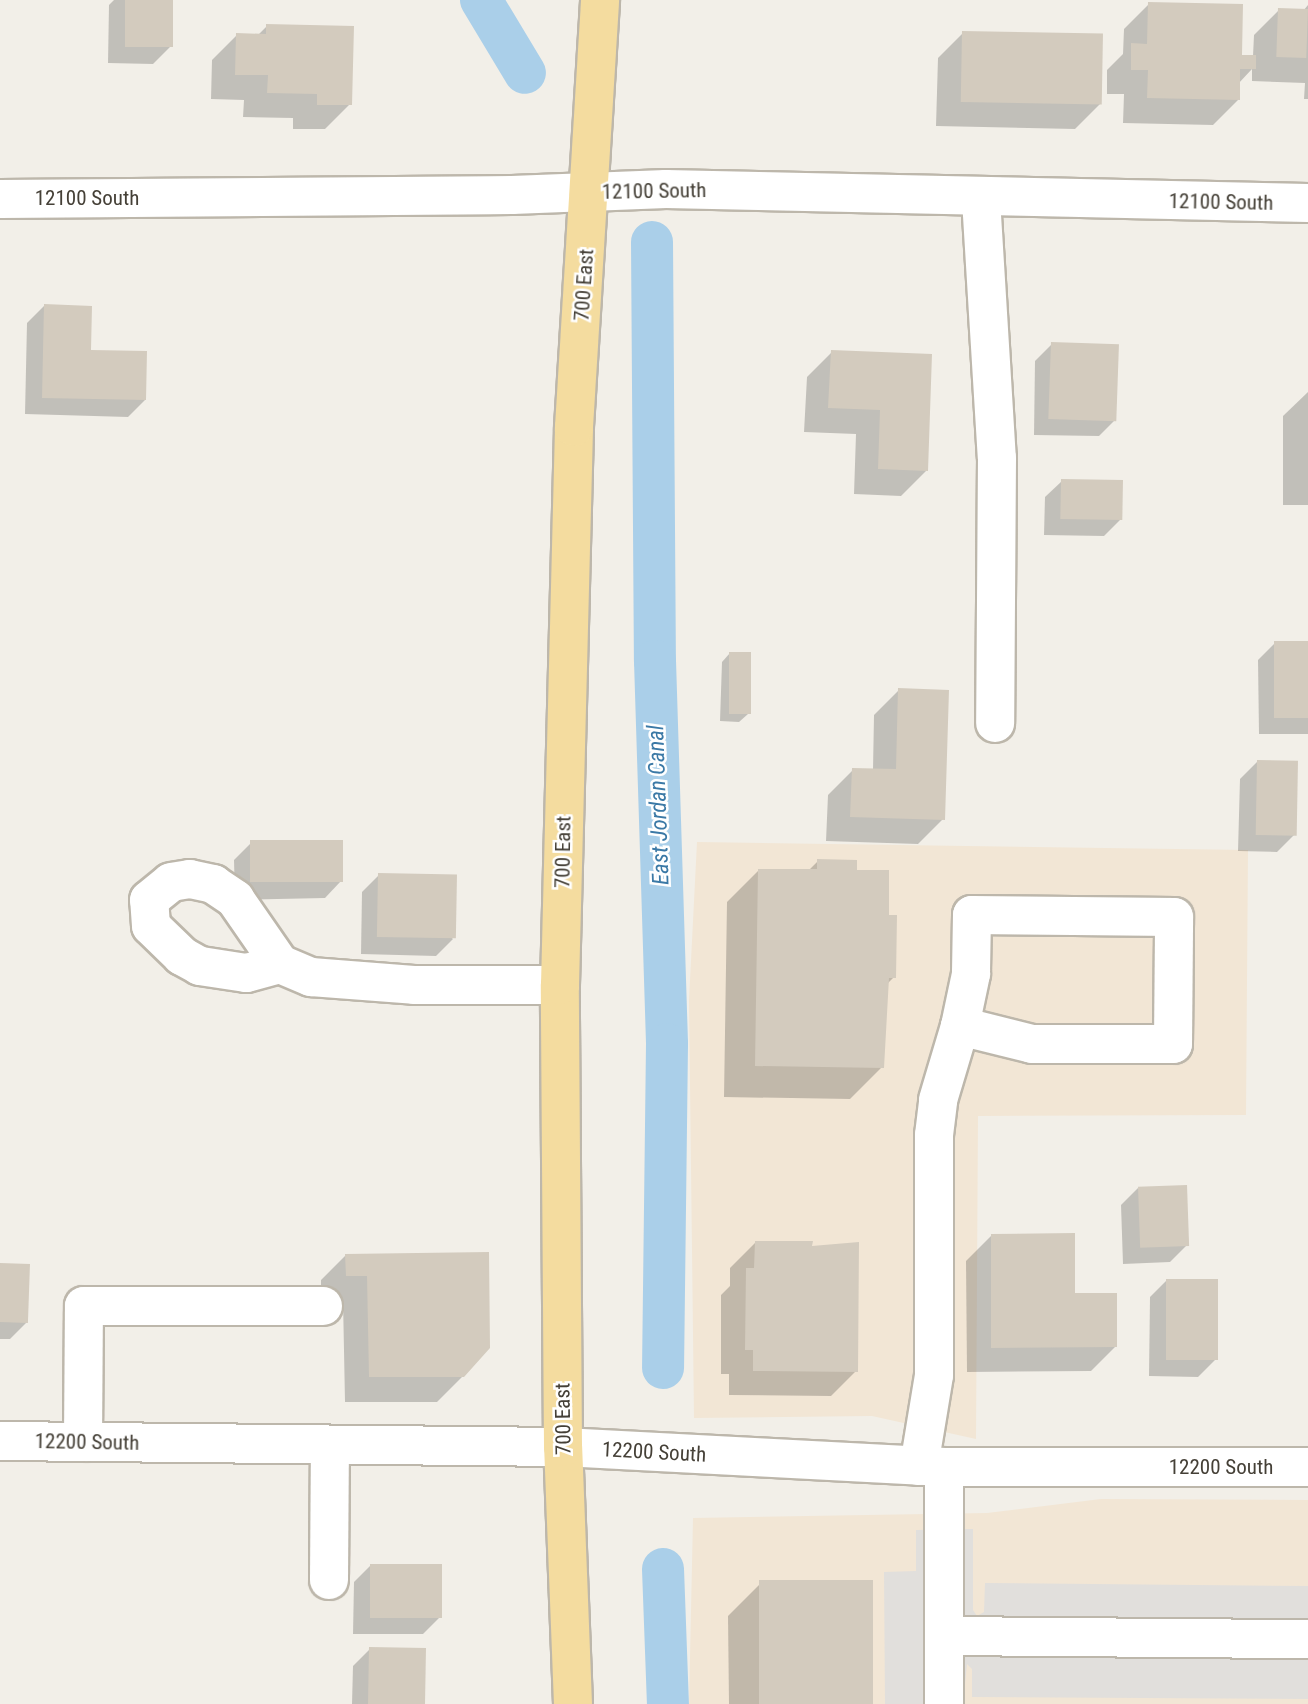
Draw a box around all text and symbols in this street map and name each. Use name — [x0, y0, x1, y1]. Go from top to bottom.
street label: 12100 South — [601, 177, 707, 205]
street label: 12100 South — [35, 185, 139, 211]
street label: 12100 South — [1168, 188, 1274, 216]
street label: 700 East — [569, 248, 599, 322]
water label: East Jordan Canal — [642, 725, 676, 885]
street label: 700 East — [550, 816, 576, 888]
street label: 700 East — [550, 1383, 576, 1455]
street label: 12200 South — [34, 1428, 140, 1456]
street label: 12200 South — [601, 1437, 707, 1467]
street label: 12200 South — [1169, 1454, 1273, 1480]

